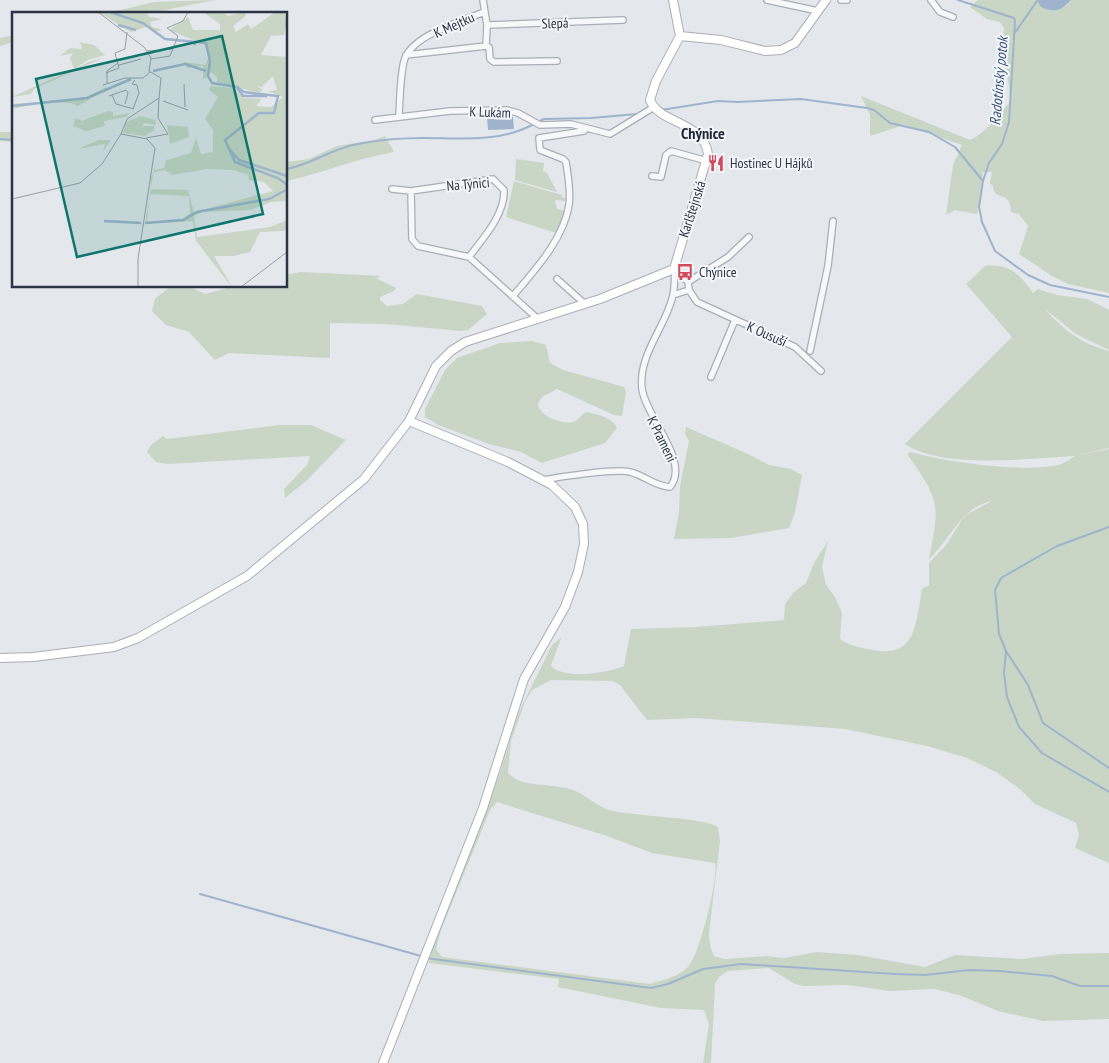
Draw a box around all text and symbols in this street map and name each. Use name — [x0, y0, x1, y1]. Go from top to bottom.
street label: K Mejtku — [431, 8, 477, 42]
inset map — [12, 12, 288, 288]
street label: Slepá — [541, 14, 569, 32]
water label: Radotínský potok — [985, 34, 1012, 126]
street label: K Lukám — [469, 102, 511, 122]
district label: Chýnice — [681, 123, 725, 143]
restaurant icon: Hostinec U Hájků — [706, 153, 726, 173]
place label: Hostinec U Hájků — [730, 154, 813, 172]
street label: Na Týnici — [446, 173, 490, 195]
street label: Karlštejnská — [674, 178, 710, 240]
bus stop icon: Chýnice — [675, 262, 695, 282]
place label: Chýnice — [699, 263, 737, 281]
street label: K Ousuší — [744, 317, 790, 351]
street label: K Prameni — [643, 413, 681, 465]

